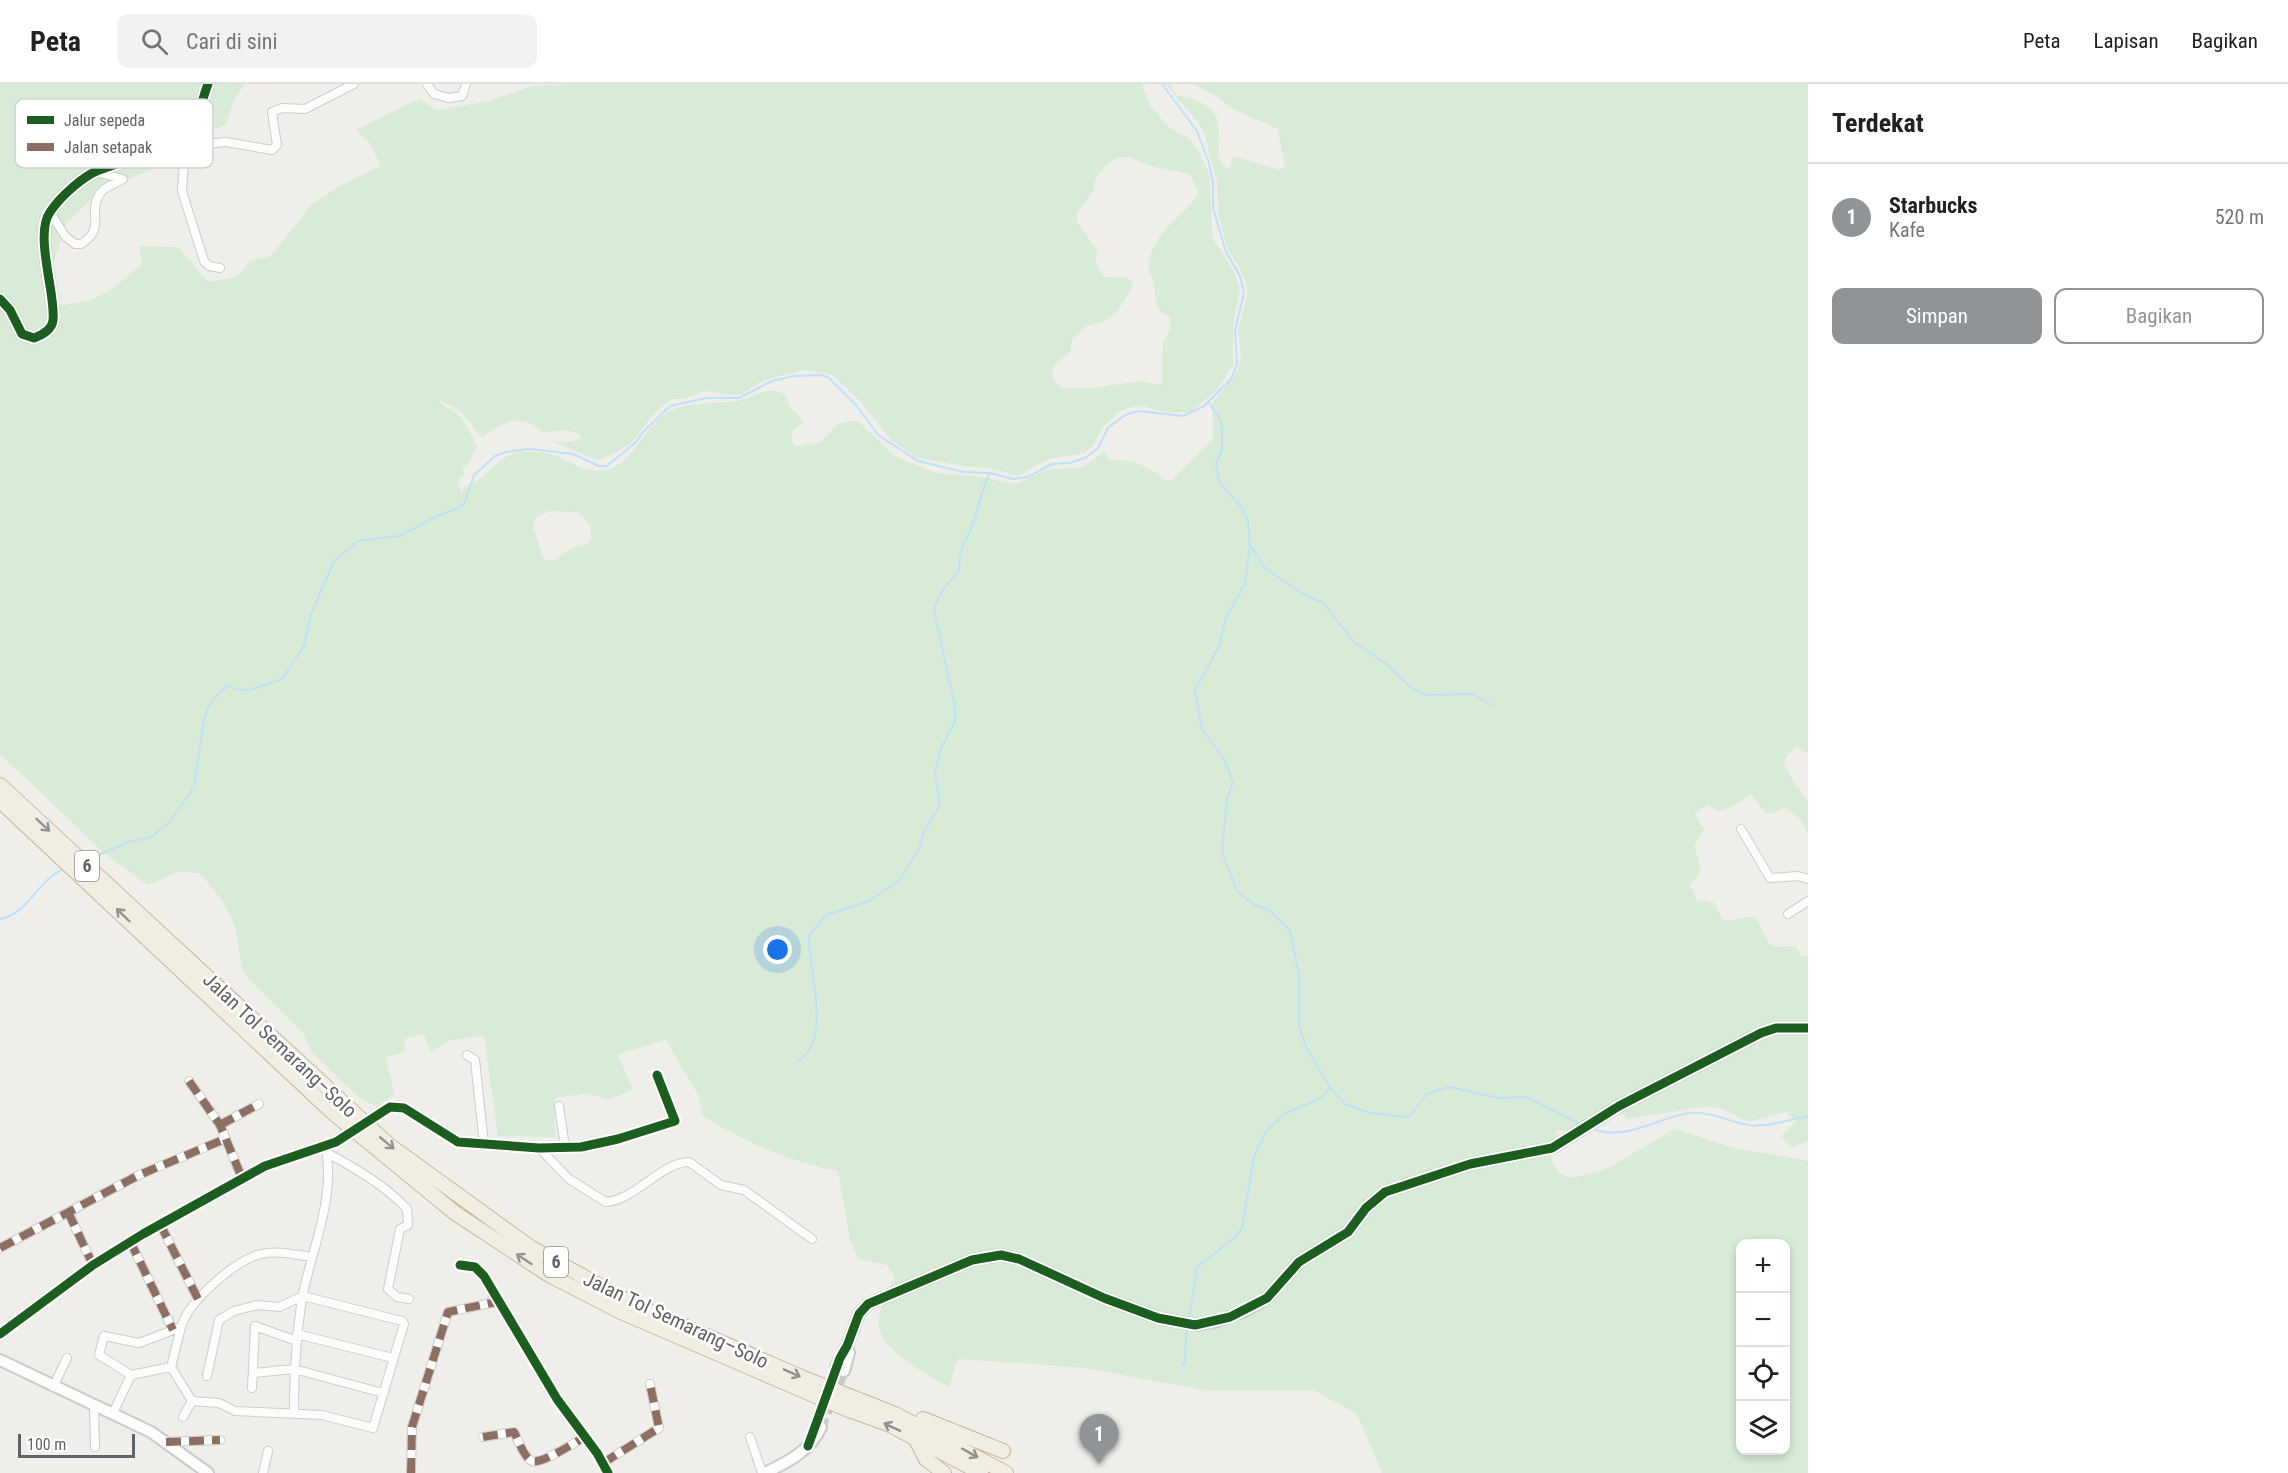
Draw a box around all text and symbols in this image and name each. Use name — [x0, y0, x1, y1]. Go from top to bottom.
search box — [117, 14, 537, 68]
text: Peta — [30, 25, 81, 58]
icon: search — [138, 25, 171, 58]
text: Cari di sini — [186, 29, 278, 54]
text: Peta — [2023, 29, 2061, 53]
text: Lapisan — [2094, 29, 2159, 53]
text: Bagikan — [2192, 29, 2258, 53]
legend — [15, 99, 213, 168]
text: Terdekat — [1832, 108, 1924, 138]
text: Jalur sepeda — [64, 111, 145, 130]
text: Jalan setapak — [64, 138, 153, 157]
text: Starbucks — [1889, 193, 1978, 218]
text: 1 — [1846, 205, 1857, 229]
text: 520 m — [2215, 205, 2264, 229]
text: Kafe — [1889, 218, 1925, 242]
button: Simpan — [1832, 288, 2042, 344]
button: Bagikan — [2054, 288, 2264, 344]
one-way arrow — [35, 817, 50, 831]
road number: 6 — [75, 851, 99, 881]
one-way arrow — [115, 908, 130, 923]
your location — [763, 935, 792, 964]
street label: Jalan Tol Semarang–Solo — [198, 967, 362, 1123]
one-way arrow — [379, 1136, 394, 1150]
map controls — [1736, 1239, 1790, 1455]
button: + — [1736, 1239, 1790, 1293]
road number: 6 — [544, 1247, 568, 1277]
one-way arrow — [516, 1252, 533, 1264]
street label: Jalan Tol Semarang–Solo — [580, 1267, 772, 1373]
button: − — [1736, 1293, 1790, 1347]
button: locate — [1736, 1347, 1790, 1401]
one-way arrow — [782, 1368, 801, 1379]
button: layers — [1736, 1401, 1790, 1455]
pin: 1 — [1080, 1414, 1118, 1464]
one-way arrow — [883, 1420, 901, 1432]
scale bar — [18, 1431, 135, 1458]
text: 100 m — [27, 1435, 66, 1454]
one-way arrow — [960, 1448, 978, 1459]

